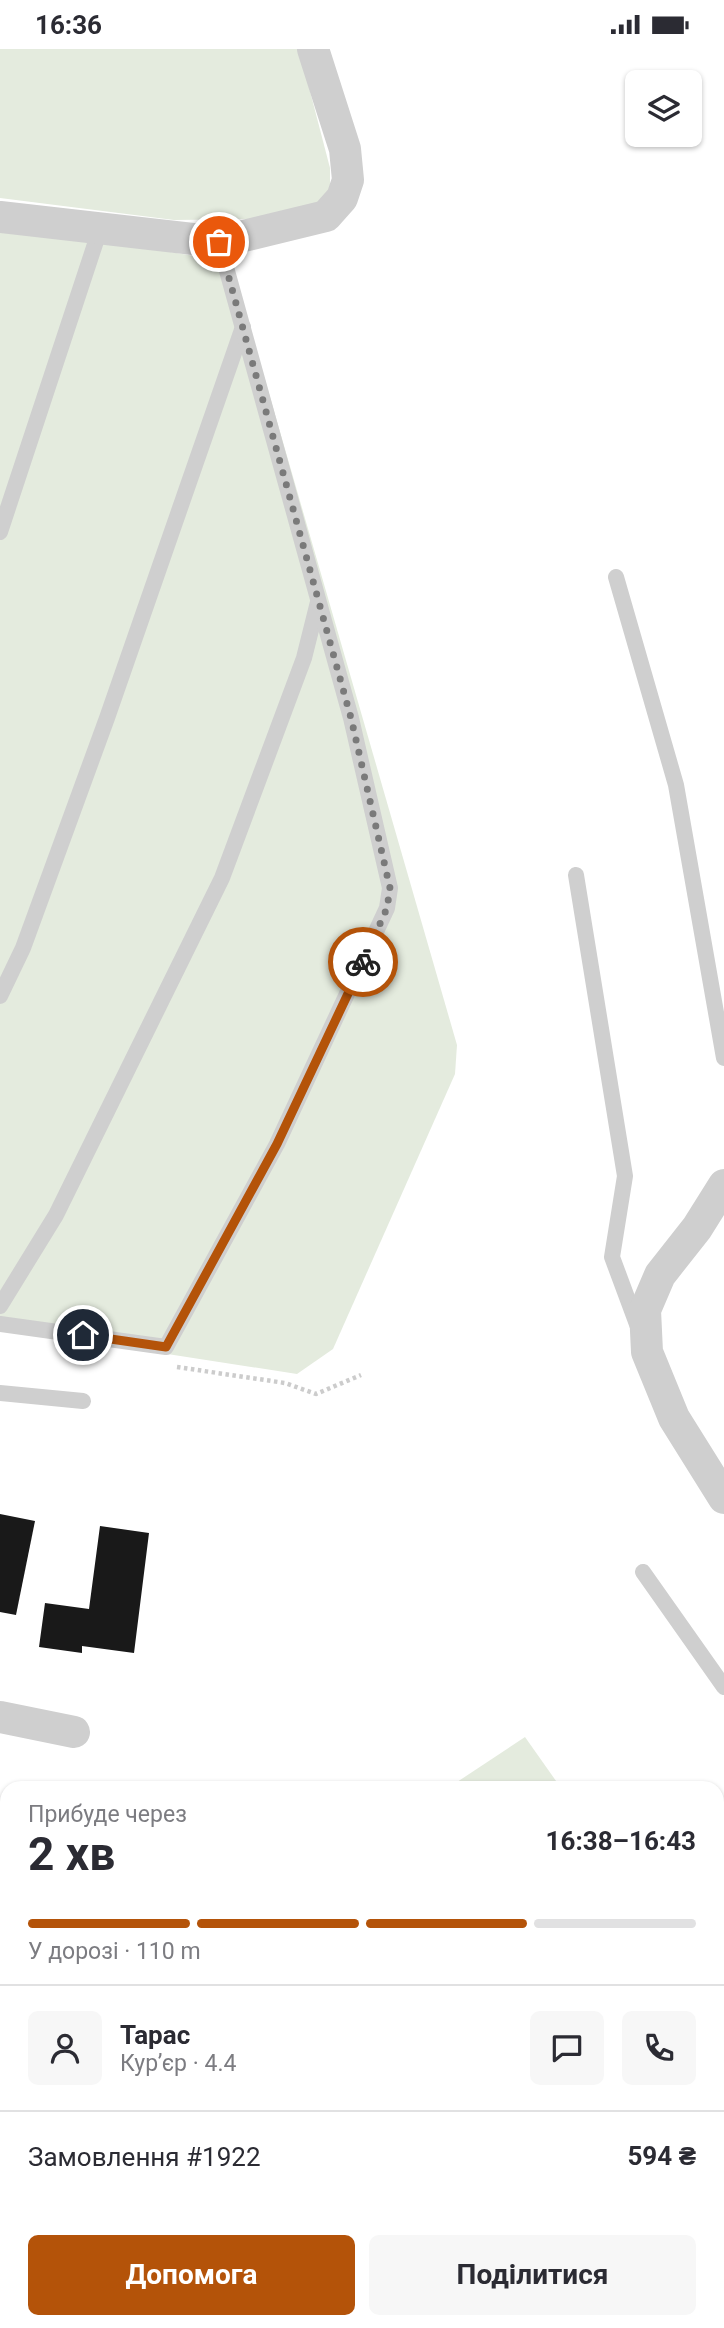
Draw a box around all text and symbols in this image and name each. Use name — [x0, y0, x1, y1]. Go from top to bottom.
text: 16:36 — [35, 10, 102, 40]
map controls — [625, 70, 702, 147]
button: layers — [625, 70, 702, 147]
pin — [189, 212, 249, 272]
icon: bag — [200, 223, 238, 261]
courier — [328, 927, 398, 997]
icon: bike — [344, 943, 382, 981]
pin — [53, 1305, 113, 1365]
icon: home — [64, 1316, 102, 1354]
text: Прибуде через — [28, 1801, 187, 1828]
text: 16:38–16:43 — [546, 1826, 696, 1856]
text: 2 хв — [28, 1827, 115, 1881]
text: У дорозі · 110 m — [28, 1938, 201, 1965]
button: person — [28, 2011, 102, 2085]
button: chat — [530, 2011, 604, 2085]
button: phone — [622, 2011, 696, 2085]
text: Тарас — [120, 2020, 190, 2050]
text: Кур’єр · 4.4 — [120, 2050, 236, 2077]
text: 594 ₴ — [627, 2141, 696, 2171]
text: Замовлення #1922 — [28, 2142, 261, 2172]
button: Допомога — [28, 2235, 355, 2315]
button: Поділитися — [369, 2235, 696, 2315]

